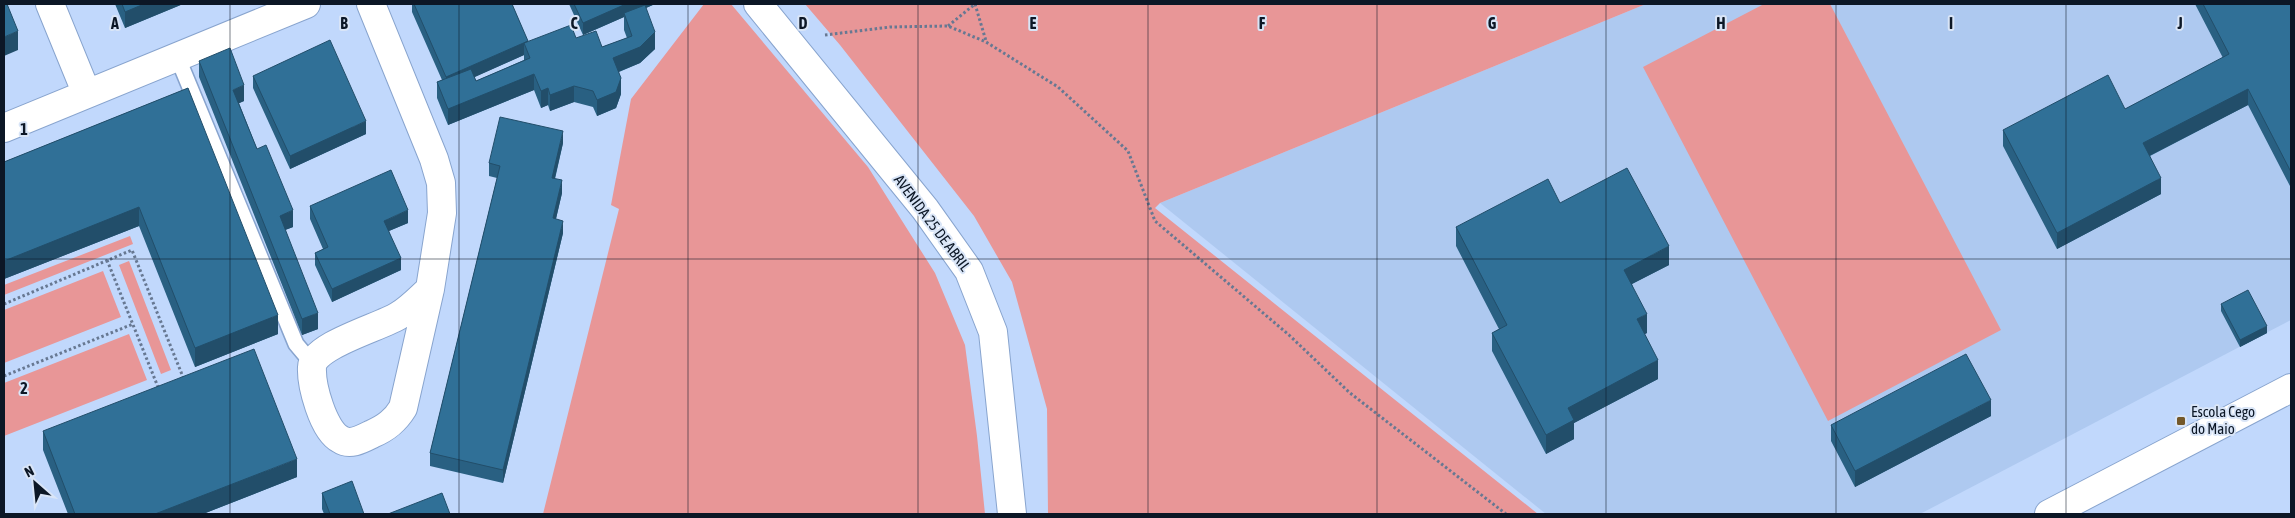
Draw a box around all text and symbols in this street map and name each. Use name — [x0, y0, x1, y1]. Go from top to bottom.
text: A — [110, 14, 119, 32]
text: B — [340, 14, 348, 32]
text: C — [570, 14, 578, 32]
text: D — [799, 14, 808, 32]
text: E — [1030, 14, 1037, 32]
text: F — [1259, 14, 1266, 32]
text: G — [1488, 14, 1497, 32]
text: H — [1716, 14, 1726, 32]
text: I — [1949, 14, 1953, 32]
text: J — [2176, 14, 2183, 32]
text: 1 — [20, 120, 28, 138]
street label: AVENIDA 25 DE ABRIL — [891, 171, 974, 274]
text: 2 — [20, 379, 28, 397]
place label: Escola Cego do Maio — [2191, 403, 2255, 437]
marker: Escola Cego do Maio — [2175, 415, 2187, 427]
north arrow — [10, 458, 60, 508]
text: N — [22, 462, 36, 480]

